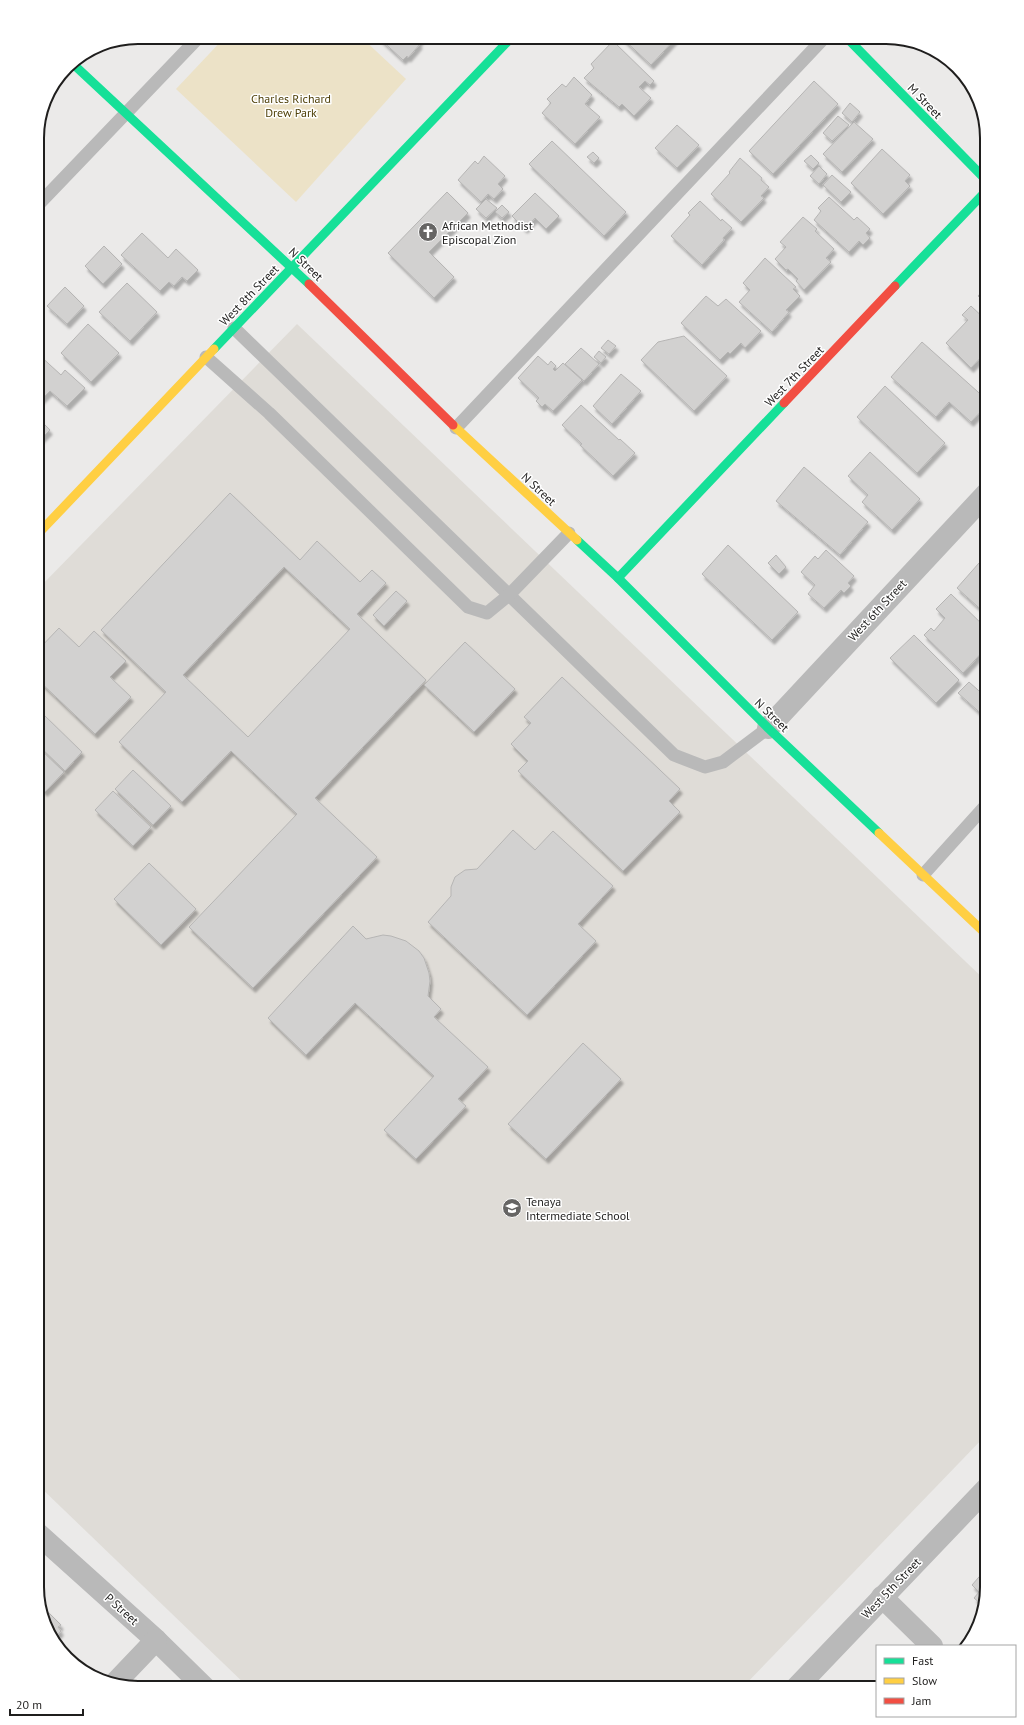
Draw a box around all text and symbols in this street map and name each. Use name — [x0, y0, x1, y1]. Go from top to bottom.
street label: M Street — [905, 80, 945, 122]
park label: Charles Richard Drew Park — [251, 91, 331, 120]
place label: African Methodist Episcopal Zion — [442, 218, 533, 247]
church icon: African Methodist Episcopal Zion — [417, 221, 439, 243]
street label: N Street — [286, 244, 326, 284]
street label: West 8th Street — [216, 261, 282, 329]
street label: West 7th Street — [761, 343, 827, 409]
street label: N Street — [519, 469, 559, 509]
street label: West 6th Street — [845, 576, 909, 644]
street label: N Street — [752, 695, 792, 735]
place label: Tenaya Intermediate School — [526, 1194, 630, 1223]
school or university icon: Tenaya Intermediate School — [501, 1197, 523, 1219]
street label: West 5th Street — [858, 1554, 924, 1622]
street label: P Street — [102, 1590, 142, 1628]
legend — [876, 1645, 1016, 1717]
text: Fast — [912, 1653, 933, 1668]
text: Slow — [912, 1673, 937, 1688]
scale bar — [10, 1691, 83, 1717]
text: Jam — [911, 1693, 931, 1708]
text: 20 m — [16, 1697, 42, 1712]

